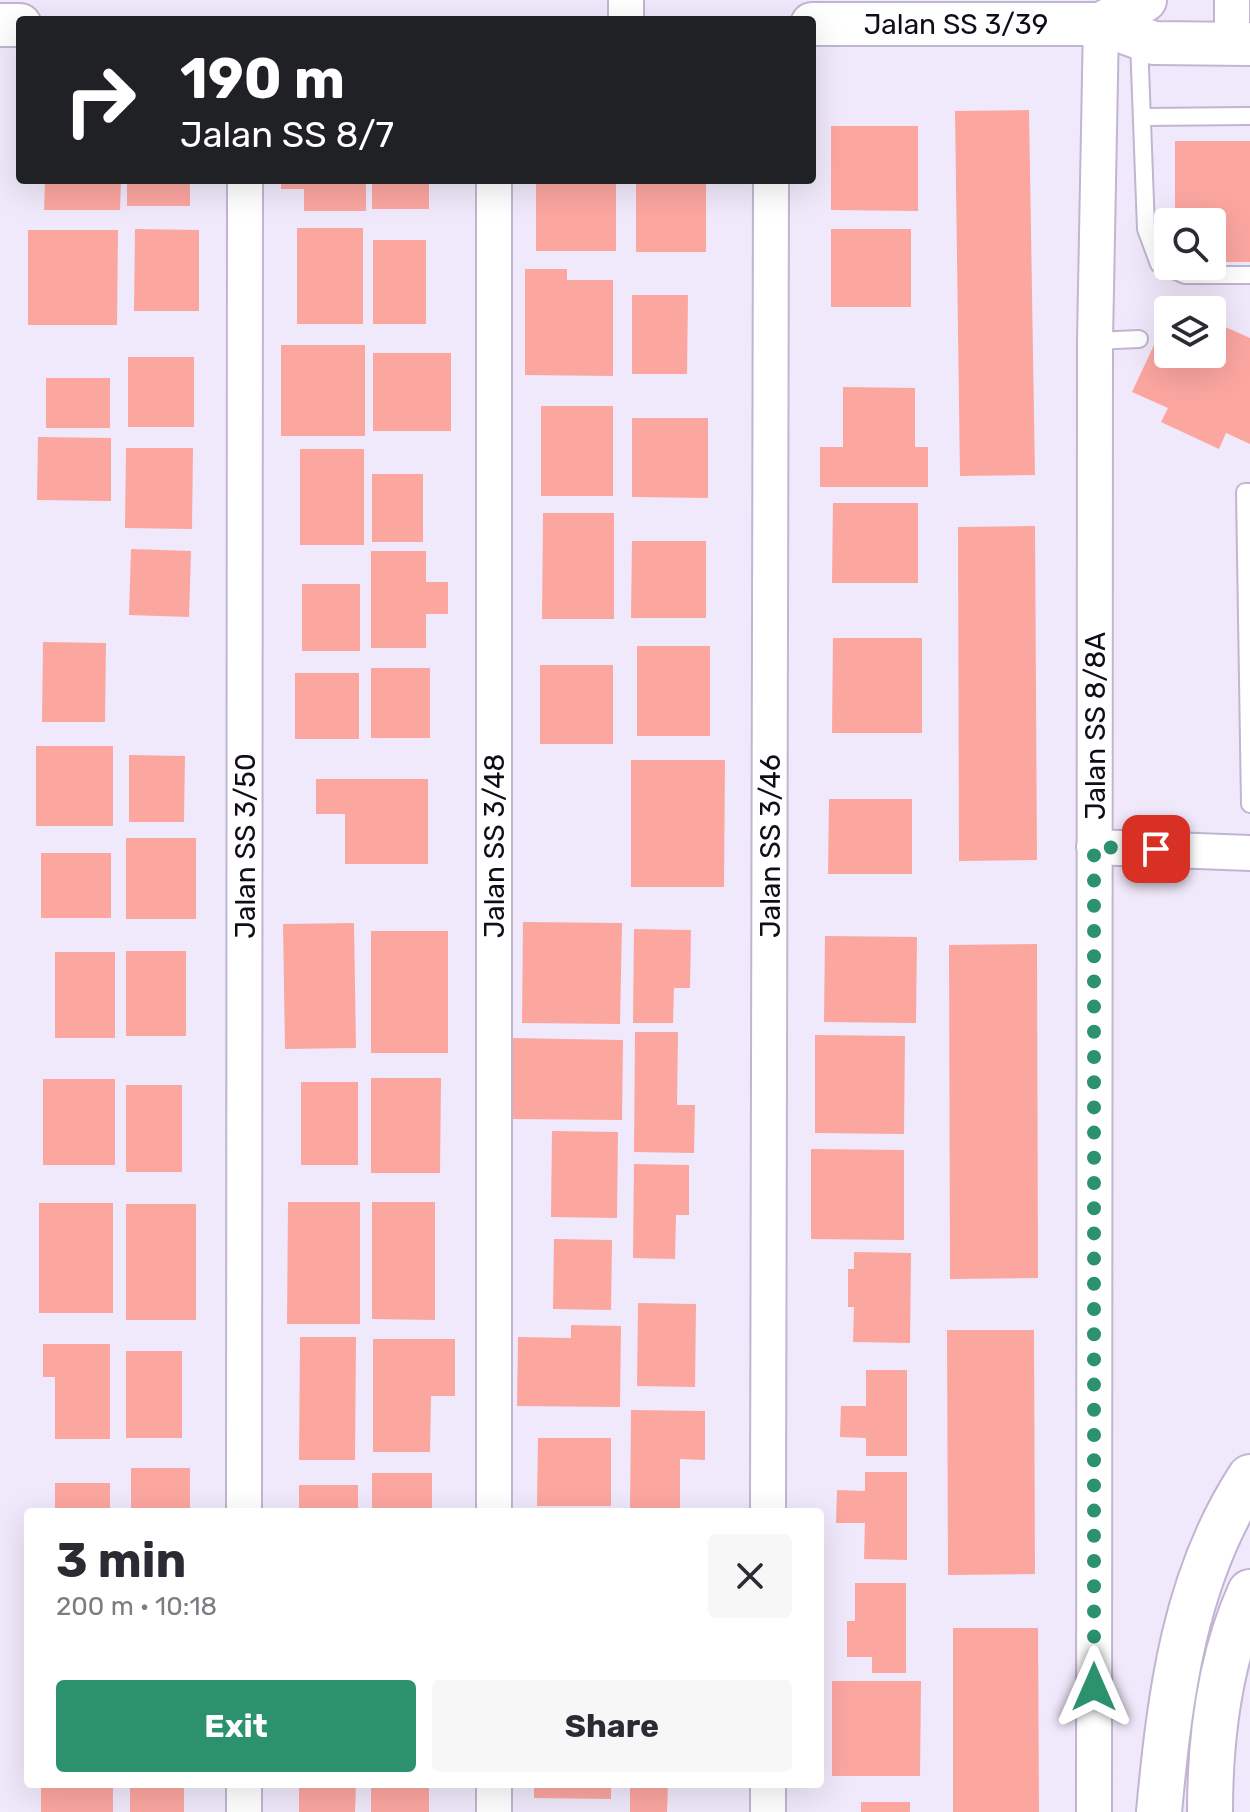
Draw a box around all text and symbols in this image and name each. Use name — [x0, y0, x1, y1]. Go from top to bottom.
street label: Jalan SS 3/39 — [864, 8, 1048, 41]
text: 190 m — [180, 46, 345, 112]
icon: right — [48, 48, 152, 152]
text: Jalan SS 8/7 — [180, 113, 394, 156]
map controls — [1154, 208, 1226, 368]
button: search — [1154, 208, 1226, 280]
button: layers — [1154, 296, 1226, 368]
street label: Jalan SS 8/8A — [1079, 632, 1112, 820]
street label: Jalan SS 3/50 — [229, 753, 262, 939]
street label: Jalan SS 3/48 — [478, 754, 511, 938]
street label: Jalan SS 3/46 — [754, 754, 787, 938]
pin — [1122, 815, 1190, 883]
icon: arrive — [1134, 827, 1178, 871]
text: 3 min — [56, 1532, 186, 1589]
button: close — [708, 1534, 792, 1618]
text: 200 m · 10:18 — [56, 1591, 217, 1622]
position arrow — [1052, 1645, 1136, 1729]
button: Exit — [56, 1680, 416, 1772]
button: Share — [432, 1680, 792, 1772]

